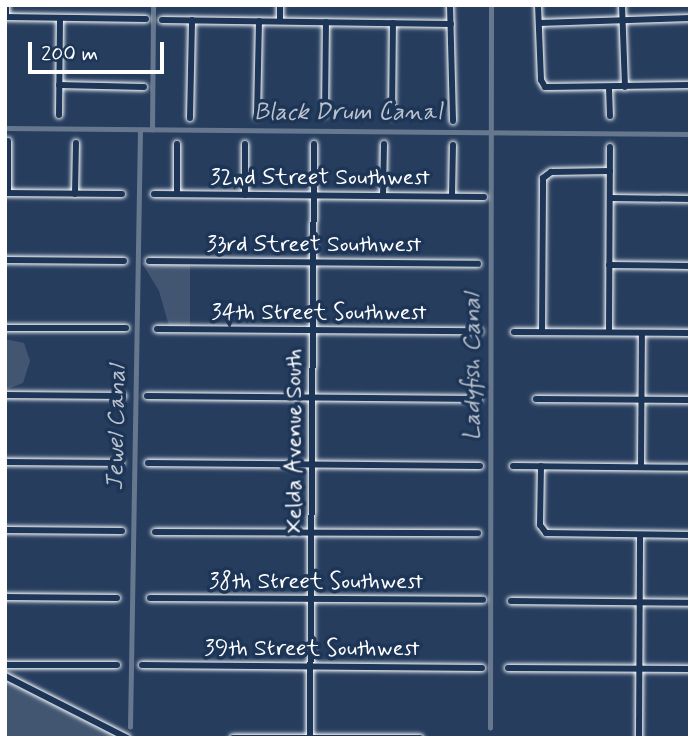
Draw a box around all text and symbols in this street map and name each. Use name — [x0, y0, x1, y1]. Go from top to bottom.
scale bar — [32, 28, 168, 72]
text: 200 m — [41, 40, 98, 68]
water label: Black Drum Canal — [253, 99, 443, 127]
street label: 32nd Street Southwest — [211, 164, 429, 192]
street label: 33rd Street Southwest — [208, 231, 420, 259]
water label: Ladyfish Canal — [459, 293, 487, 441]
street label: 34th Street Southwest — [211, 299, 427, 327]
street label: Xelda Avenue South — [281, 347, 309, 535]
water label: Jewel Canal — [102, 367, 132, 489]
street label: 38th Street Southwest — [209, 568, 423, 596]
street label: 39th Street Southwest — [205, 635, 419, 663]

